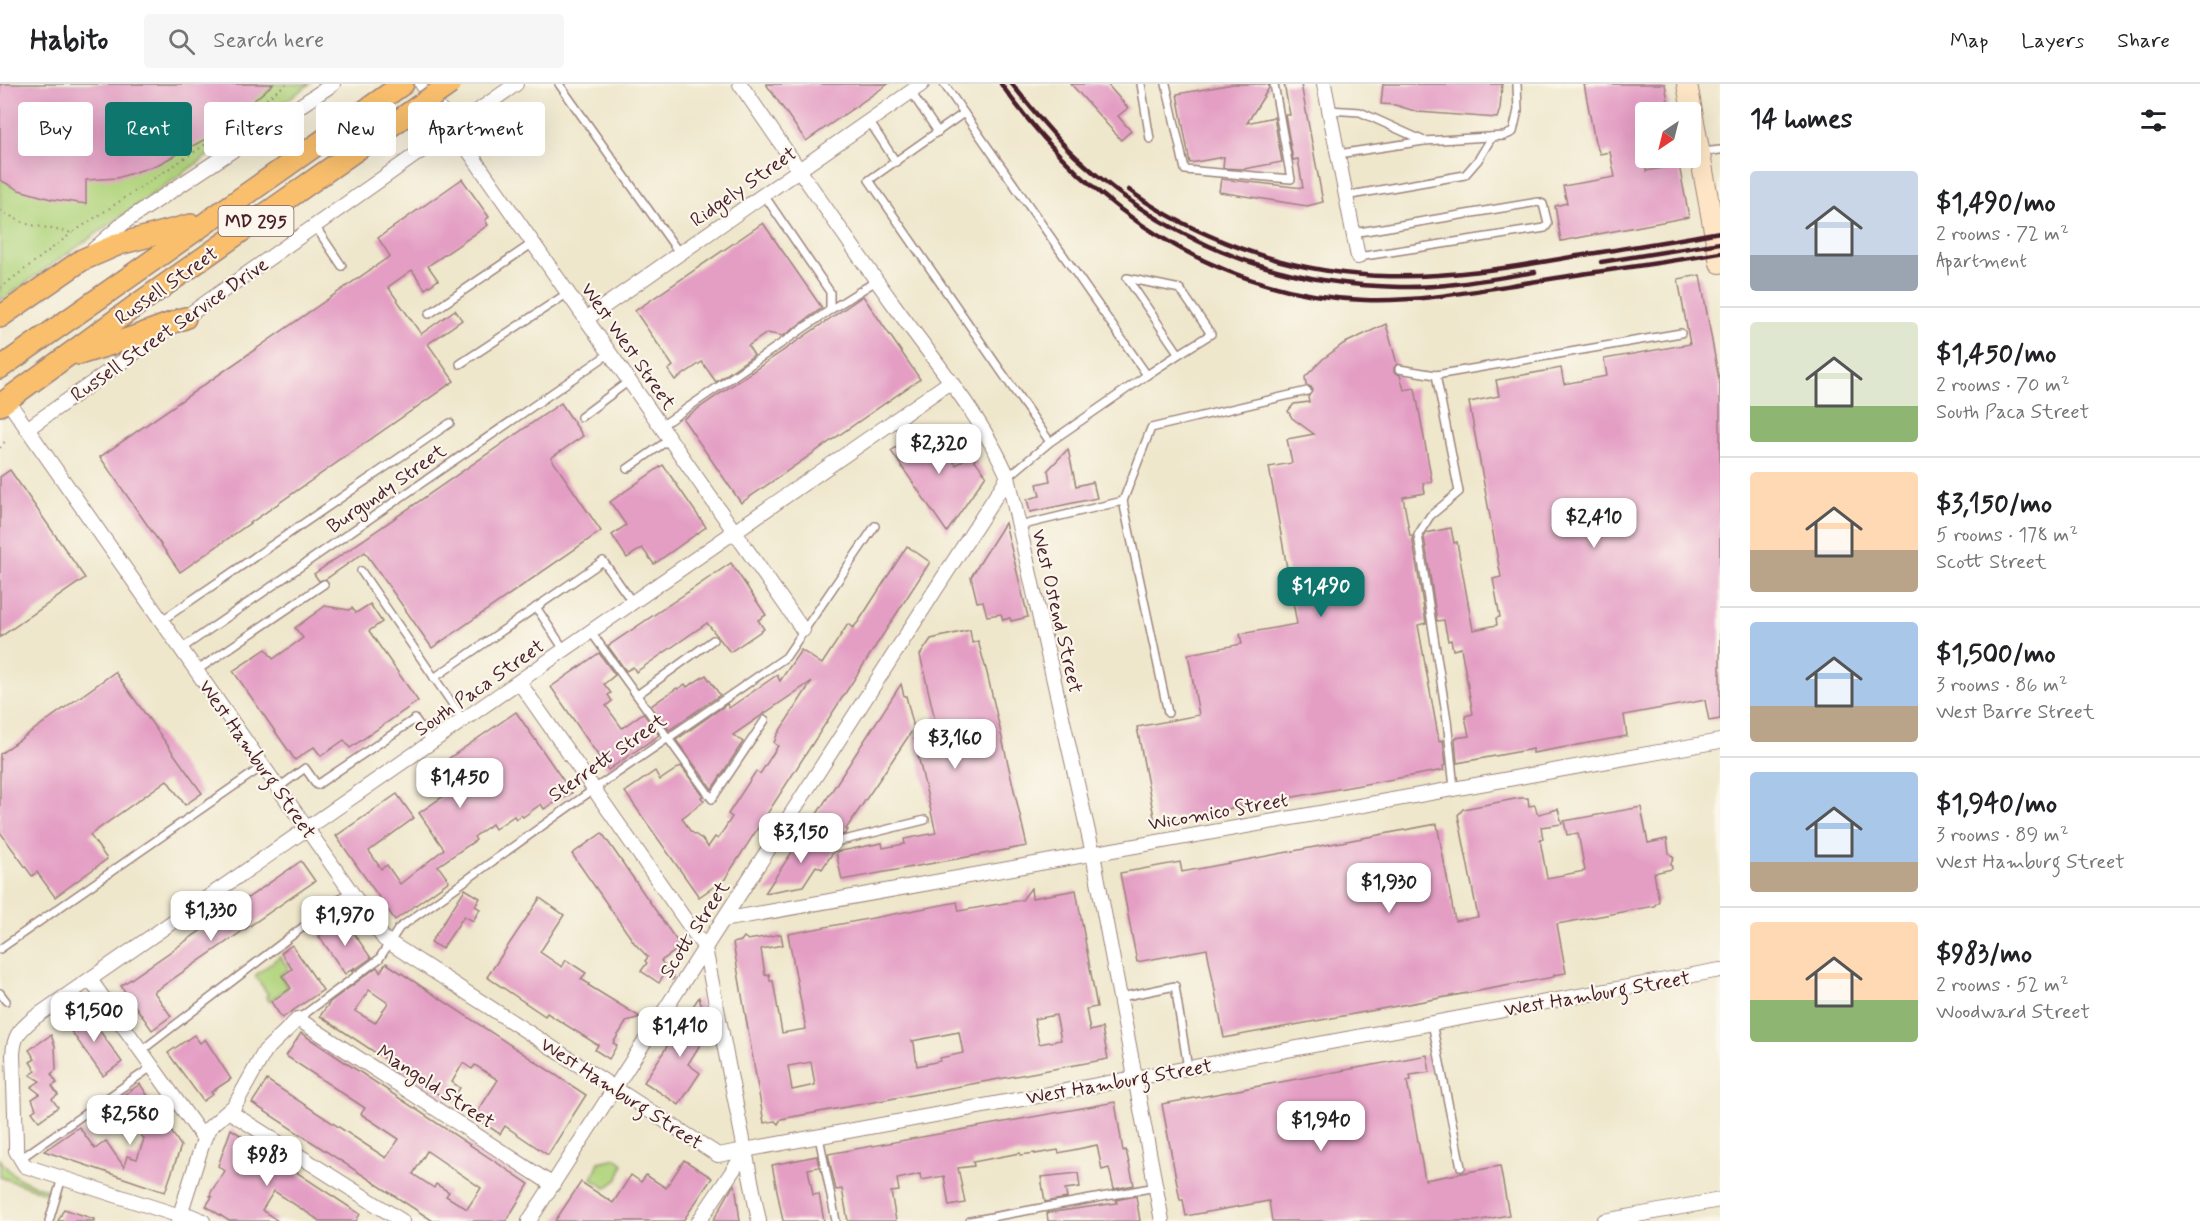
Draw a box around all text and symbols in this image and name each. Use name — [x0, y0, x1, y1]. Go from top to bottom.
search box — [144, 14, 564, 68]
text: Habito — [30, 23, 108, 60]
icon: search — [165, 25, 198, 58]
text: Search here — [213, 27, 324, 55]
text: Map — [1950, 27, 1988, 55]
text: Layers — [2021, 27, 2084, 55]
text: Share — [2117, 27, 2170, 55]
chip: Buy — [18, 102, 93, 156]
chip: Rent — [105, 102, 192, 156]
chip: Filters — [204, 102, 304, 156]
chip: New — [316, 102, 396, 156]
chip: Apartment — [408, 102, 545, 156]
north arrow — [1635, 102, 1701, 168]
map controls — [1635, 102, 1701, 168]
text: 14 homes — [1750, 103, 1852, 137]
icon: filters — [2137, 104, 2170, 137]
street label: Ridgely Street — [685, 140, 803, 235]
text: $1,490/mo — [1936, 187, 2056, 221]
icon: home — [1798, 195, 1870, 267]
road number: MD 295 — [218, 206, 294, 236]
text: 2 rooms · 72 m² — [1936, 221, 2069, 248]
street label: Russell Street — [110, 241, 224, 332]
text: Apartment — [1936, 248, 2027, 275]
street label: Russell Street Service Drive — [66, 251, 274, 409]
street label: West West Street — [574, 278, 682, 416]
text: $1,450/mo — [1936, 338, 2056, 372]
icon: home — [1798, 346, 1870, 418]
text: 2 rooms · 70 m² — [1936, 372, 2070, 399]
text: South Paca Street — [1936, 399, 2089, 426]
pin: $2,320 — [890, 424, 988, 475]
text: $2,320 — [910, 430, 968, 457]
street label: Burgundy Street — [322, 438, 453, 541]
text: $3,150/mo — [1936, 488, 2052, 522]
icon: home — [1798, 496, 1870, 568]
pin: $2,410 — [1545, 498, 1643, 549]
text: $2,410 — [1566, 504, 1623, 531]
text: 5 rooms · 178 m² — [1936, 522, 2078, 549]
street label: West Ostend Street — [1025, 527, 1089, 696]
text: Scott Street — [1936, 549, 2047, 576]
pin: $1,490 — [1272, 567, 1370, 618]
text: $1,490 — [1292, 573, 1350, 600]
street label: South Paca Street — [409, 633, 550, 743]
text: $1,500/mo — [1936, 638, 2056, 672]
icon: home — [1798, 646, 1870, 718]
text: 3 rooms · 86 m² — [1936, 672, 2068, 699]
street label: West Hamburg Street — [190, 675, 322, 846]
text: West Barre Street — [1936, 699, 2095, 726]
street label: Sterrett Street — [543, 707, 672, 809]
pin: $3,160 — [906, 719, 1004, 770]
text: $3,160 — [928, 725, 982, 752]
pin: $1,450 — [411, 758, 509, 809]
text: $1,450 — [430, 764, 490, 791]
street label: Wicomico Street — [1146, 787, 1290, 838]
text: $1,940/mo — [1936, 788, 2057, 822]
icon: home — [1798, 796, 1870, 868]
pin: $3,150 — [752, 813, 850, 864]
text: $3,150 — [773, 819, 829, 846]
text: 3 rooms · 89 m² — [1936, 822, 2069, 849]
text: West Hamburg Street — [1936, 849, 2125, 876]
pin: $1,930 — [1340, 863, 1438, 914]
text: $1,930 — [1361, 869, 1417, 896]
street label: Scott Street — [654, 876, 737, 984]
pin: $1,330 — [162, 891, 260, 942]
pin: $1,970 — [296, 896, 394, 947]
text: $1,330 — [185, 897, 237, 924]
text: $1,970 — [315, 902, 375, 929]
text: $983/mo — [1936, 938, 2032, 972]
icon: home — [1798, 946, 1870, 1018]
street label: West Hamburg Street — [1502, 965, 1693, 1026]
text: 2 rooms · 52 m² — [1936, 972, 2069, 999]
pin: $1,500 — [45, 992, 143, 1043]
text: $1,500 — [65, 998, 123, 1025]
text: Woodward Street — [1936, 999, 2090, 1026]
pin: $1,410 — [631, 1007, 729, 1058]
text: $1,410 — [652, 1013, 708, 1040]
street label: West Hamburg Street — [534, 1032, 708, 1159]
street label: Mangold Street — [370, 1039, 499, 1136]
street label: West Hamburg Street — [1024, 1053, 1215, 1114]
pin: $2,580 — [81, 1095, 179, 1146]
text: $2,580 — [101, 1101, 159, 1128]
pin: $1,940 — [1272, 1101, 1370, 1152]
text: $1,940 — [1291, 1107, 1351, 1134]
pin: $983 — [231, 1136, 303, 1187]
text: $983 — [247, 1142, 287, 1169]

